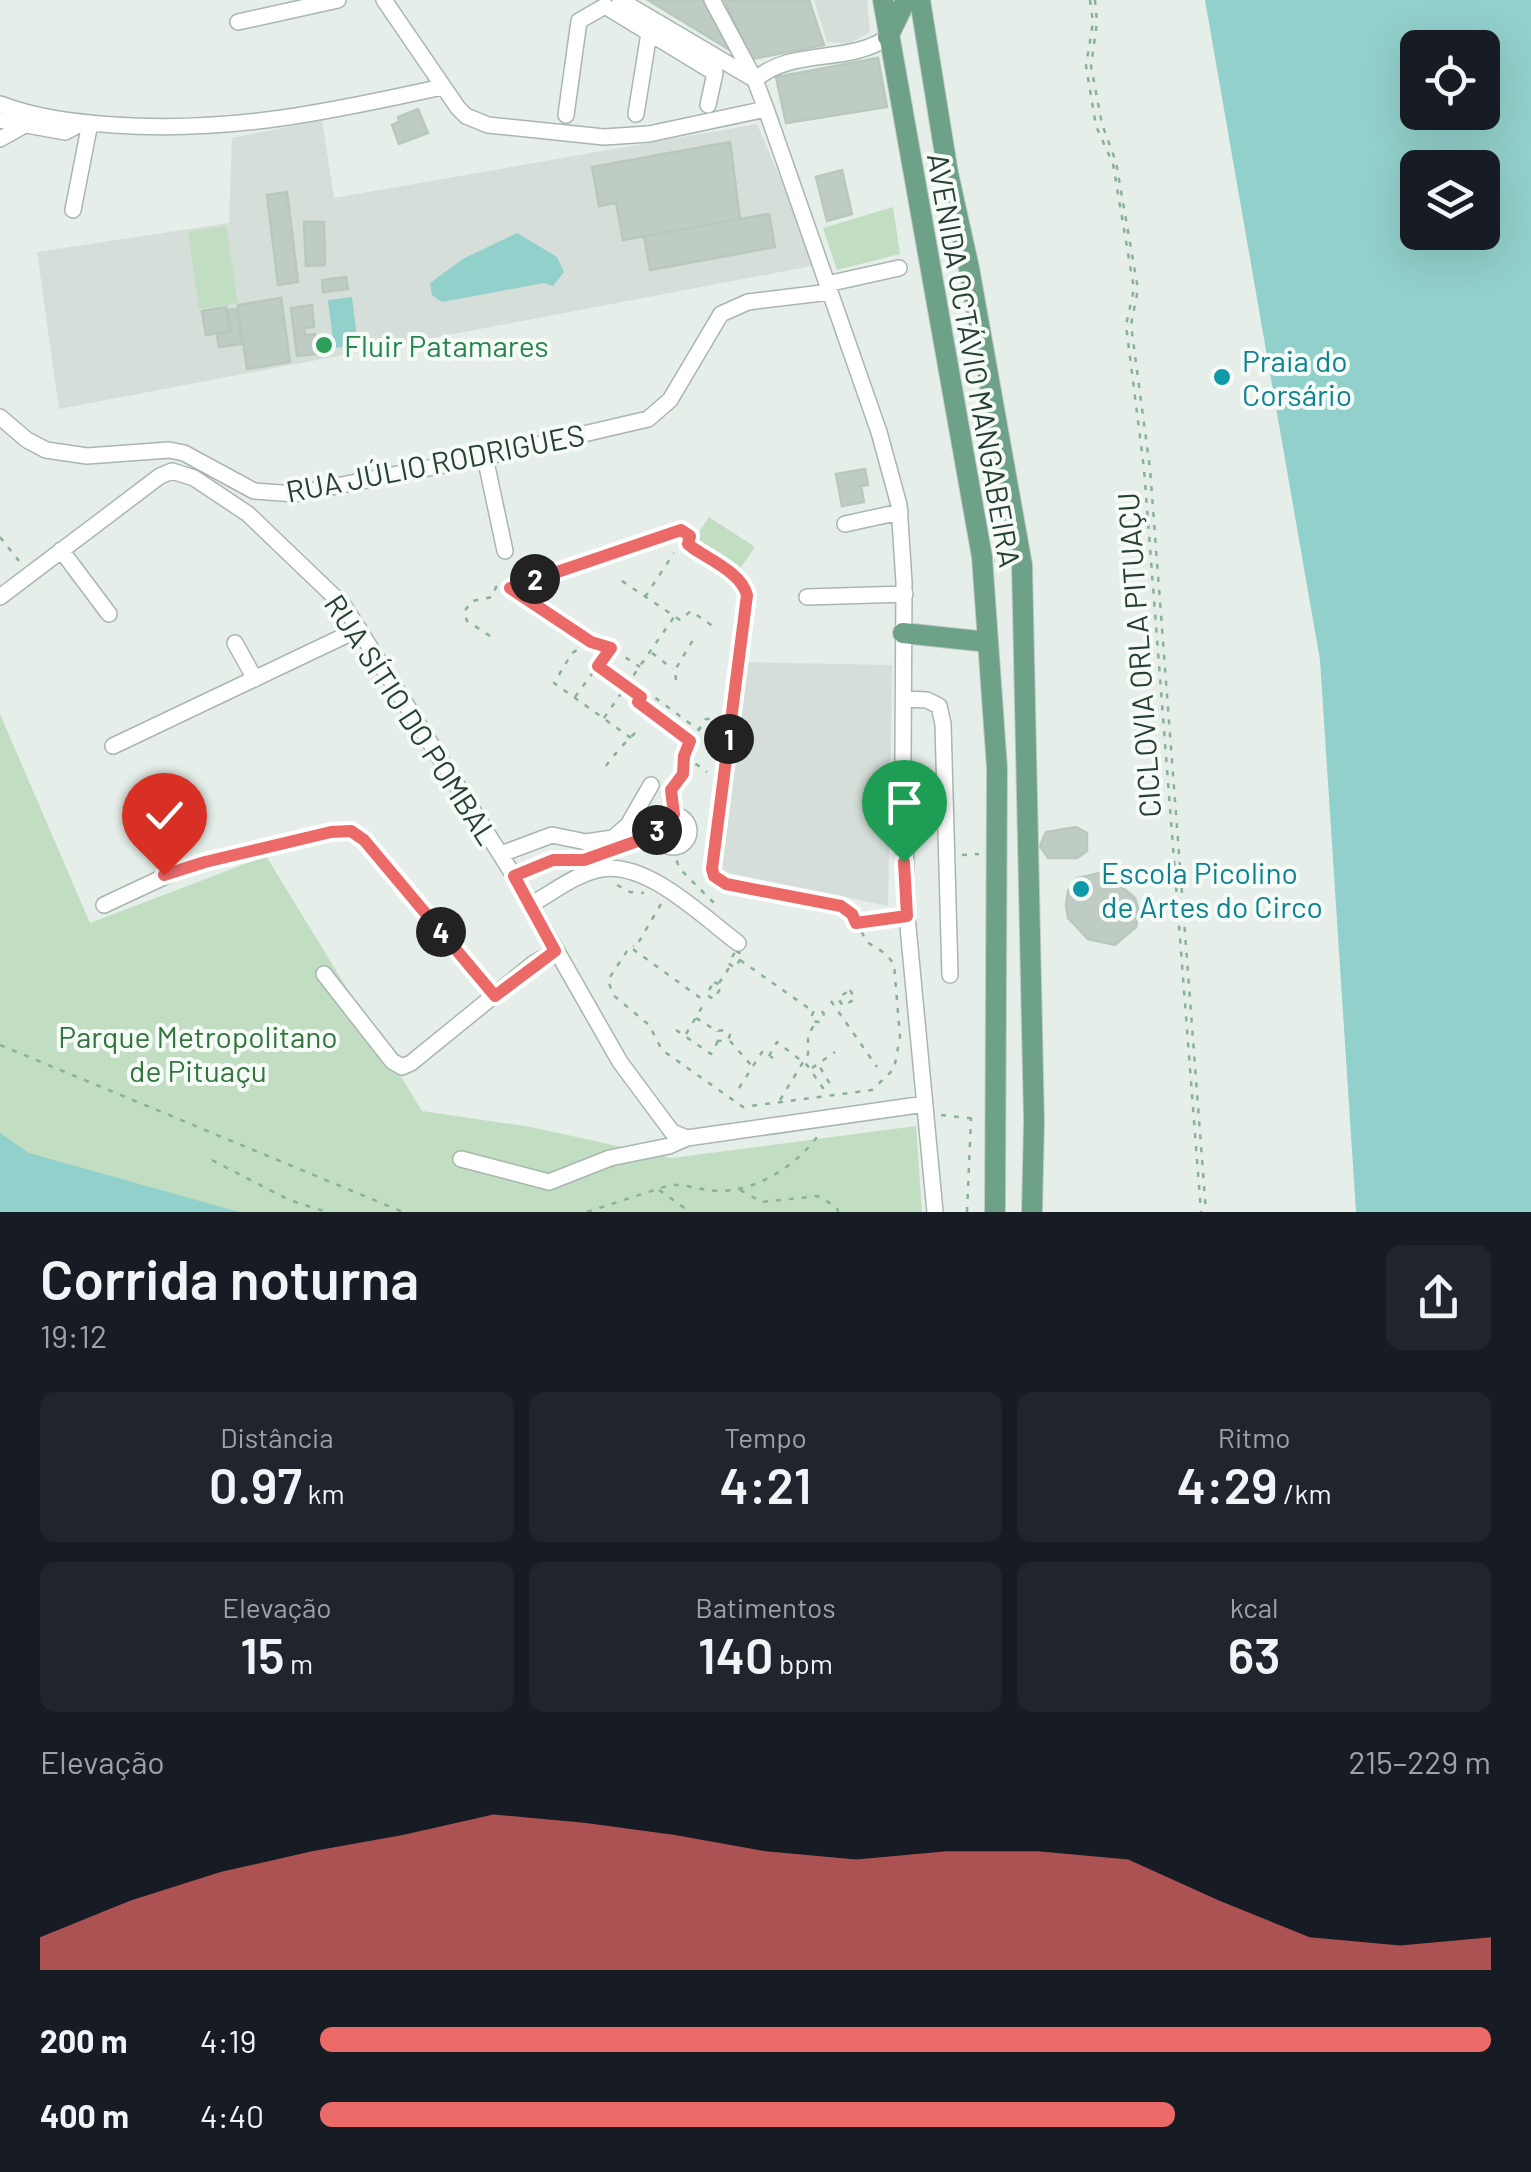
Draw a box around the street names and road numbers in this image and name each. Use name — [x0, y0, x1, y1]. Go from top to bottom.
street label: AVENIDA OCTÁVIO MANGABEIRA — [921, 150, 1029, 570]
street label: RUA JÚLIO RODRIGUES — [283, 415, 587, 509]
street label: CICLOVIA ORLA PITUAÇU — [1109, 491, 1167, 819]
street label: RUA SÍTIO DO POMBAL — [318, 587, 506, 851]

